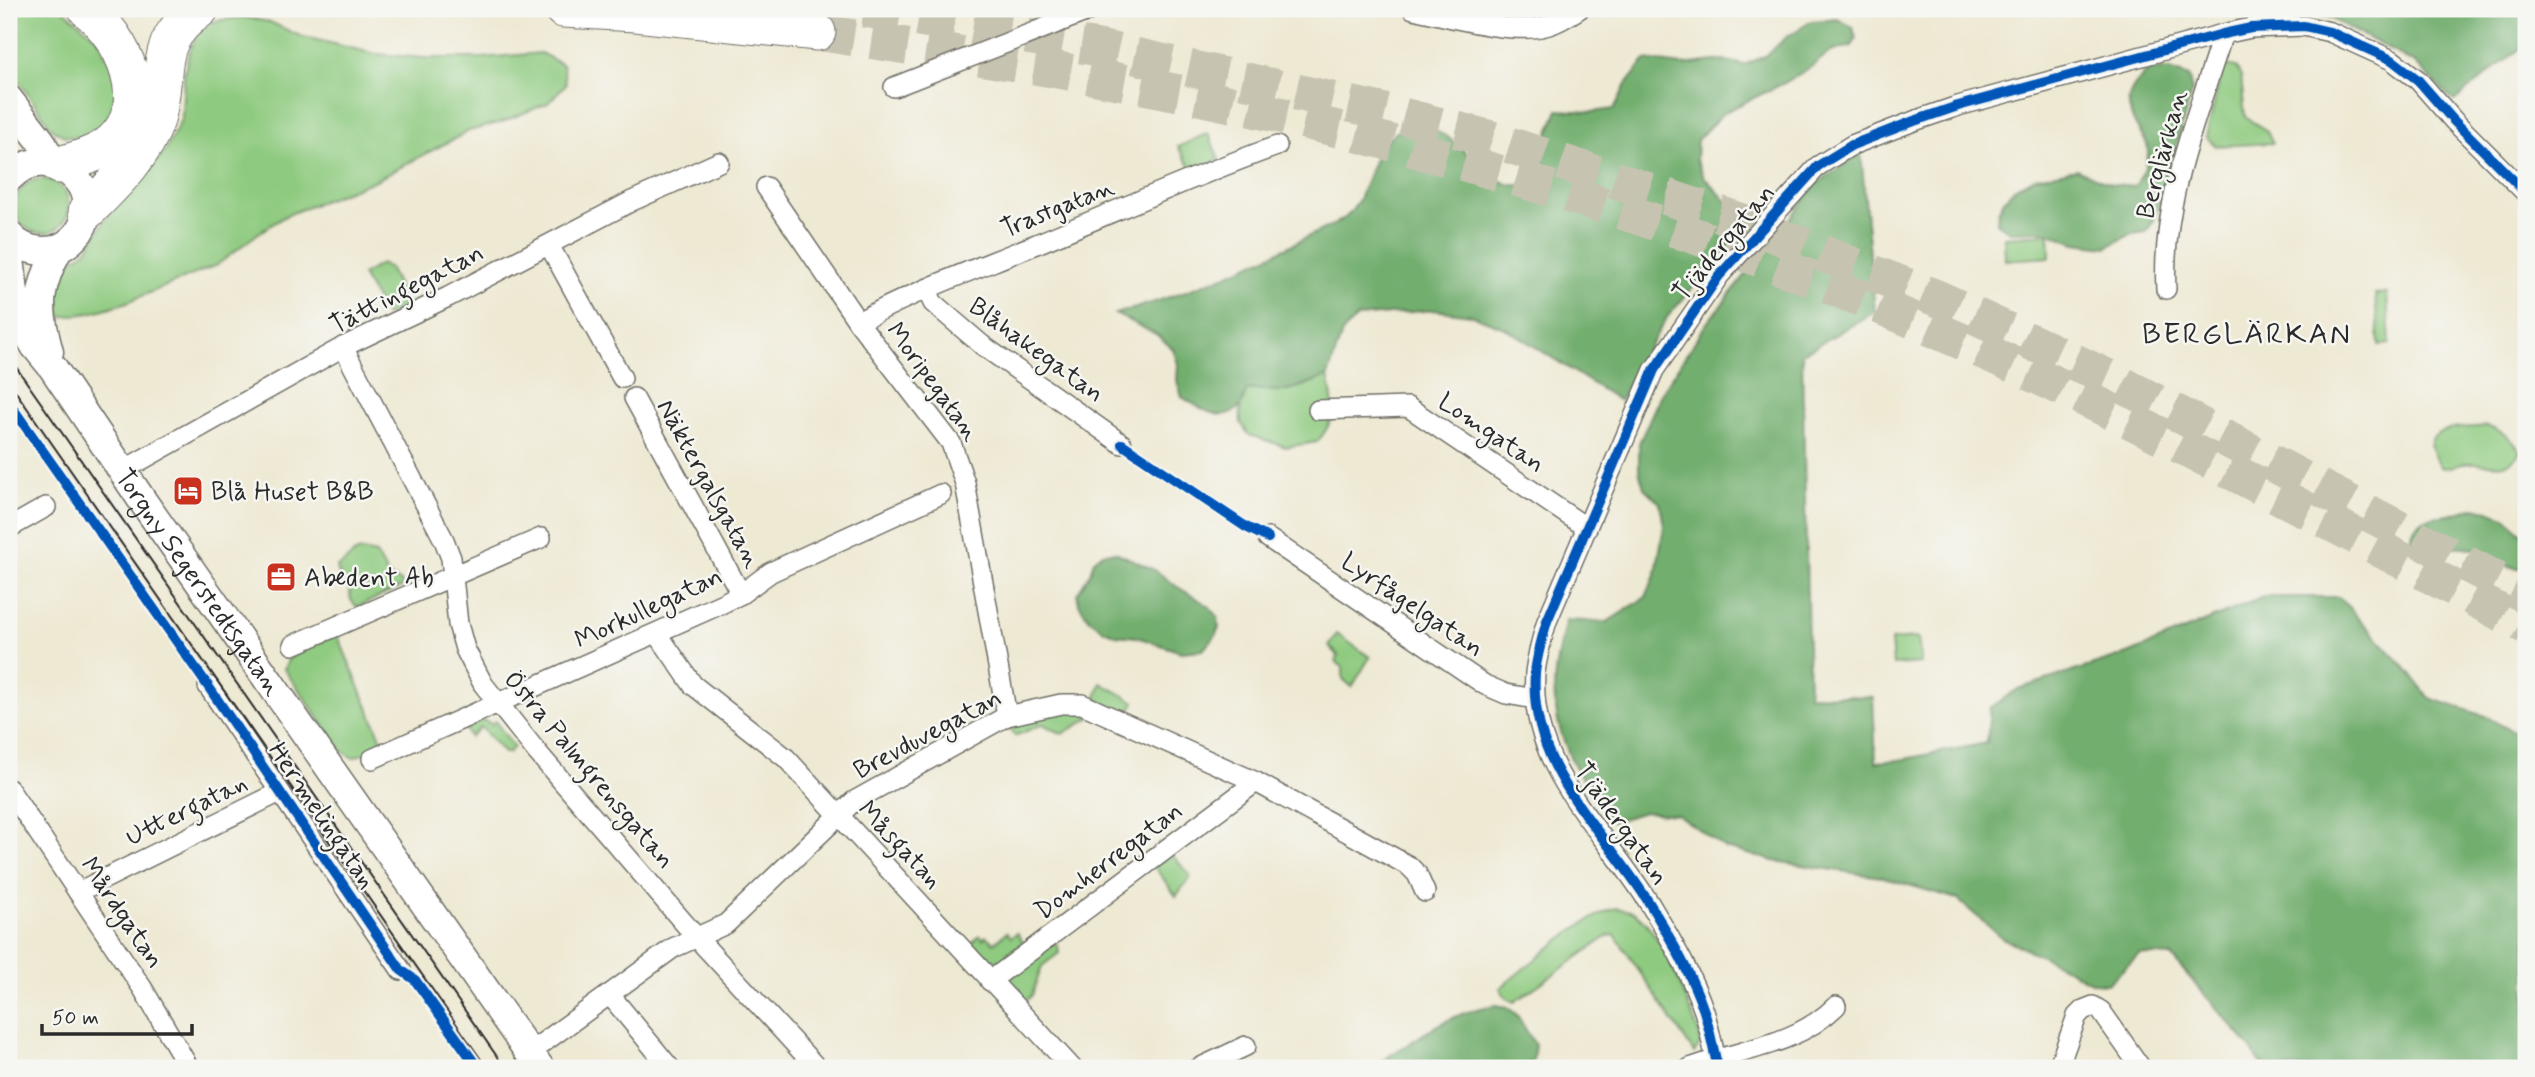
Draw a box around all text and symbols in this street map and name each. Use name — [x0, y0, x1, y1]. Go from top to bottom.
street label: Berglärkan — [2129, 86, 2198, 223]
street label: Trastgatan — [996, 171, 1120, 247]
street label: Tjädergatan — [1665, 177, 1785, 310]
street label: Tättingegatan — [324, 236, 491, 346]
street label: Blåhakegatan — [960, 290, 1110, 413]
district label: BERGLÄRKAN — [2142, 315, 2352, 354]
street label: Moripegatan — [878, 316, 987, 448]
street label: Lomgatan — [1430, 385, 1551, 483]
street label: Näktergalsgatan — [648, 394, 769, 574]
street label: Torgny Segerstedtsgatan — [107, 462, 289, 703]
hotel icon: Blå Huset B&B — [171, 474, 205, 508]
place label: Blå Huset B&B — [211, 476, 374, 510]
street label: Lyrfågelgatan — [1333, 545, 1490, 668]
office icon: Abedent Ab — [264, 560, 298, 594]
street label: Morkullegatan — [569, 560, 729, 660]
place label: Abedent Ab — [304, 562, 434, 596]
street label: Östra Palmgrensgatan — [493, 664, 682, 878]
street label: Brevduvegatan — [848, 682, 1009, 790]
street label: Hermelingatan — [257, 736, 383, 898]
street label: Tjädergatan — [1564, 756, 1675, 894]
street label: Uttergatan — [120, 767, 255, 858]
street label: Måsgatan — [848, 794, 949, 899]
street label: Domherregatan — [1028, 795, 1191, 930]
street label: Mårdgatan — [70, 851, 171, 977]
scale bar — [42, 993, 192, 1037]
text: 50 m — [52, 1004, 99, 1032]

